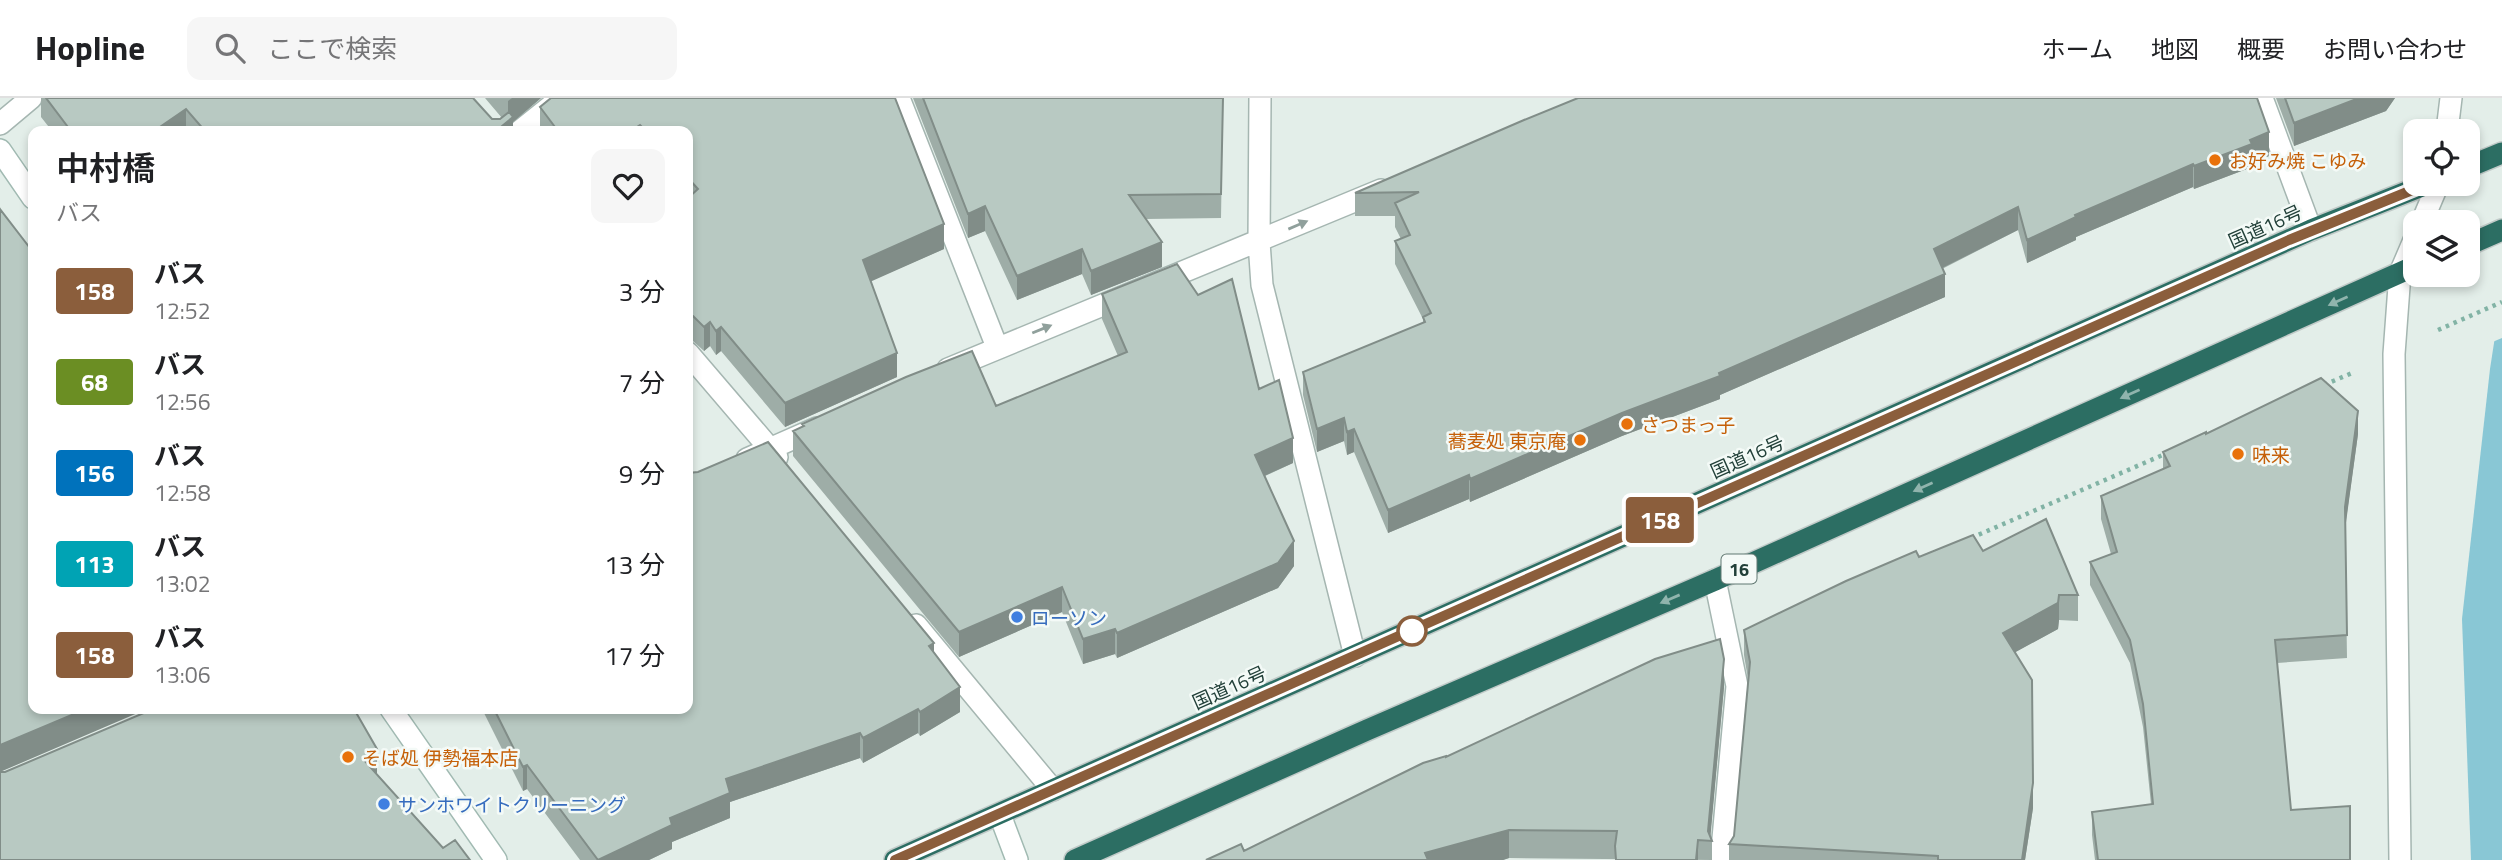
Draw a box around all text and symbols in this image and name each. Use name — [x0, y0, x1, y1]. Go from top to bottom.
search box — [187, 17, 677, 80]
text: Hopline — [35, 23, 145, 73]
icon: search — [211, 29, 249, 67]
text: ここで検索 — [267, 29, 397, 68]
text: ホーム — [2042, 31, 2113, 67]
text: 地図 — [2151, 31, 2199, 67]
text: 概要 — [2237, 31, 2285, 67]
text: お問い合わせ — [2323, 31, 2467, 67]
map controls — [2403, 119, 2480, 287]
button: locate — [2403, 119, 2480, 196]
text: 中村橋 — [56, 143, 155, 193]
place label: お好み焼 こゆみ — [2229, 146, 2366, 175]
button: heart — [591, 149, 665, 223]
marker: お好み焼 こゆみ — [2207, 152, 2223, 168]
text: バス — [56, 195, 102, 230]
street label: 国道16号 — [2223, 197, 2307, 255]
button: layers — [2403, 210, 2480, 287]
one-way arrow — [1287, 219, 1308, 230]
text: バス — [154, 254, 206, 293]
text: 3 分 — [619, 272, 665, 311]
text: 158 — [74, 273, 115, 309]
text: 12:52 — [154, 293, 211, 328]
one-way arrow — [2328, 295, 2348, 307]
one-way arrow — [1031, 324, 1052, 335]
text: バス — [154, 345, 206, 384]
text: 7 分 — [619, 363, 665, 402]
text: 68 — [81, 364, 108, 400]
text: 12:56 — [154, 384, 211, 419]
one-way arrow — [2120, 389, 2141, 400]
place label: さつまっ子 — [1641, 410, 1735, 439]
marker: さつまっ子 — [1619, 416, 1635, 432]
place label: 蕎麦処 東京庵 — [1448, 426, 1566, 455]
street label: 国道16号 — [1705, 427, 1789, 485]
marker: 蕎麦処 東京庵 — [1572, 432, 1588, 448]
text: バス — [154, 436, 206, 475]
place label: 味来 — [2252, 440, 2290, 469]
marker: 味来 — [2230, 446, 2246, 462]
text: 9 分 — [619, 454, 665, 493]
text: 156 — [74, 455, 115, 491]
text: 12:58 — [154, 475, 211, 510]
one-way arrow — [1913, 481, 1933, 493]
line badge: 158 — [1620, 497, 1700, 543]
text: 158 — [1640, 502, 1680, 538]
text: バス — [154, 527, 206, 566]
text: 13 分 — [604, 545, 665, 584]
text: 113 — [74, 546, 115, 582]
road number: 16 — [1722, 555, 1756, 584]
text: 13:02 — [154, 566, 211, 601]
one-way arrow — [1660, 593, 1680, 605]
place label: ローソン — [1031, 603, 1107, 632]
marker: ローソン — [1009, 609, 1025, 625]
unlabelled marker — [1397, 616, 1427, 646]
text: バス — [154, 618, 206, 657]
text: 17 分 — [604, 636, 665, 675]
text: 158 — [74, 637, 115, 673]
text: 13:06 — [154, 657, 211, 692]
street label: 国道16号 — [1187, 658, 1271, 716]
place label: そば処 伊勢福本店 — [362, 743, 518, 772]
marker: そば処 伊勢福本店 — [340, 749, 356, 765]
place label: サンホワイトクリーニング — [398, 790, 626, 819]
marker: サンホワイトクリーニング — [376, 796, 392, 812]

